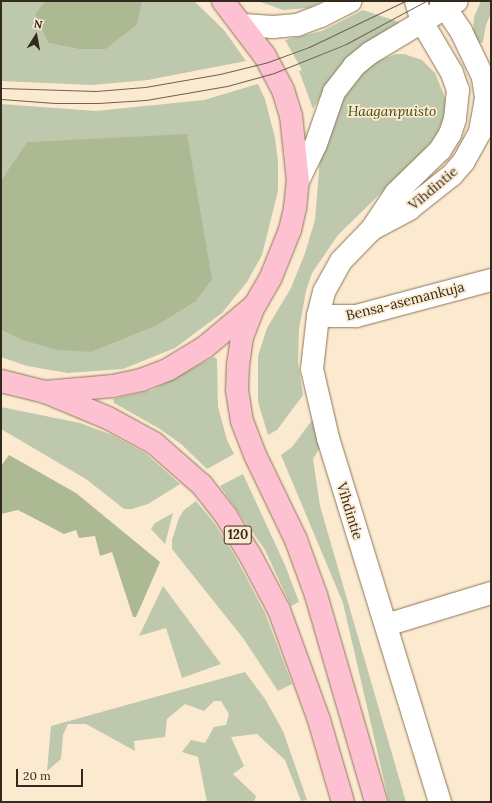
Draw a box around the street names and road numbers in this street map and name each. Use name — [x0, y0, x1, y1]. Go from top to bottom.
street label: Vihdintie — [405, 163, 461, 213]
street label: Bensa-asemankuja — [344, 278, 466, 324]
street label: Vihdintie — [333, 480, 367, 542]
road number: 120 — [223, 524, 253, 546]

